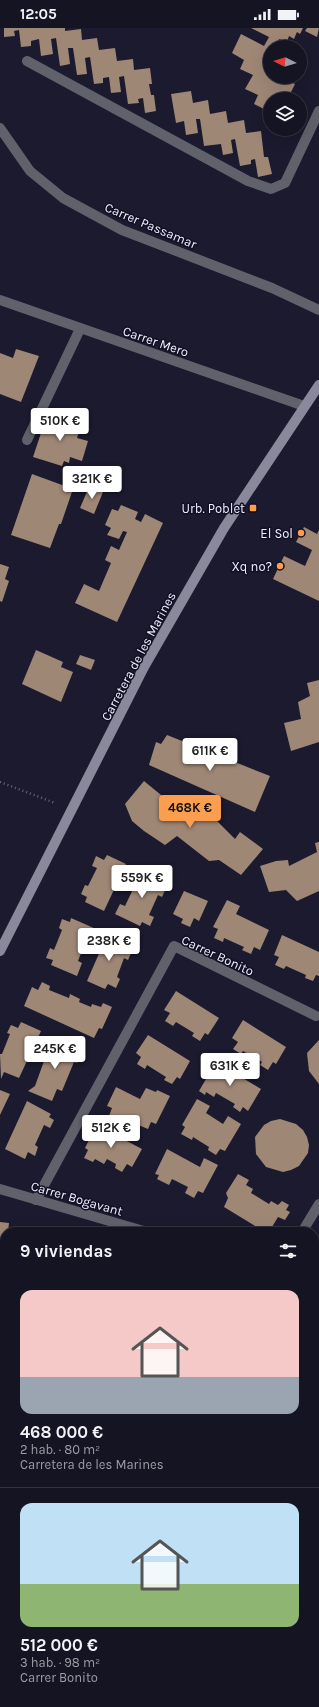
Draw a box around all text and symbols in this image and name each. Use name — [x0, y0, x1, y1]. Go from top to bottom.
text: 12:05 — [20, 5, 57, 23]
north arrow — [263, 40, 307, 84]
map controls — [263, 40, 307, 136]
button: layers — [263, 92, 307, 136]
street label: Carrer Passamar — [103, 199, 199, 252]
street label: Carrer Mero — [121, 323, 191, 360]
pin: 510K € — [27, 408, 93, 442]
text: 510K € — [40, 413, 80, 428]
pin: 321K € — [59, 466, 125, 500]
text: 321K € — [72, 471, 112, 486]
place label: Urb. Poblet — [181, 501, 245, 516]
marker: Urb. Poblet — [248, 503, 258, 513]
place label: El Sol — [260, 526, 293, 541]
marker: El Sol — [296, 528, 306, 538]
place label: Xq no? — [232, 559, 272, 575]
marker: Xq no? — [275, 561, 285, 571]
street label: Carretera de les Marines — [98, 589, 179, 723]
pin: 611K € — [177, 738, 243, 772]
text: 611K € — [191, 743, 229, 758]
pin: 468K € — [157, 795, 223, 829]
text: 468K € — [168, 800, 212, 815]
pin: 559K € — [109, 865, 175, 899]
text: 559K € — [120, 870, 164, 885]
pin: 238K € — [76, 928, 142, 962]
street label: Carrer Bonito — [179, 932, 256, 979]
text: 238K € — [87, 933, 131, 948]
pin: 245K € — [22, 1036, 88, 1070]
text: 245K € — [33, 1041, 77, 1056]
pin: 631K € — [197, 1053, 263, 1087]
text: 631K € — [210, 1058, 250, 1073]
pin: 512K € — [78, 1115, 144, 1149]
text: 512K € — [91, 1120, 131, 1135]
street label: Carrer Bogavant — [29, 1178, 125, 1219]
icon: filters — [277, 1240, 299, 1262]
text: 9 viviendas — [20, 1241, 112, 1261]
icon: home — [124, 1316, 196, 1388]
text: 468 000 € — [20, 1422, 103, 1442]
text: 2 hab. · 80 m² — [20, 1442, 100, 1457]
text: Carretera de les Marines — [20, 1457, 164, 1472]
icon: home — [124, 1529, 196, 1601]
text: 512 000 € — [20, 1635, 98, 1655]
text: 3 hab. · 98 m² — [20, 1655, 100, 1670]
text: Carrer Bonito — [20, 1670, 98, 1685]

